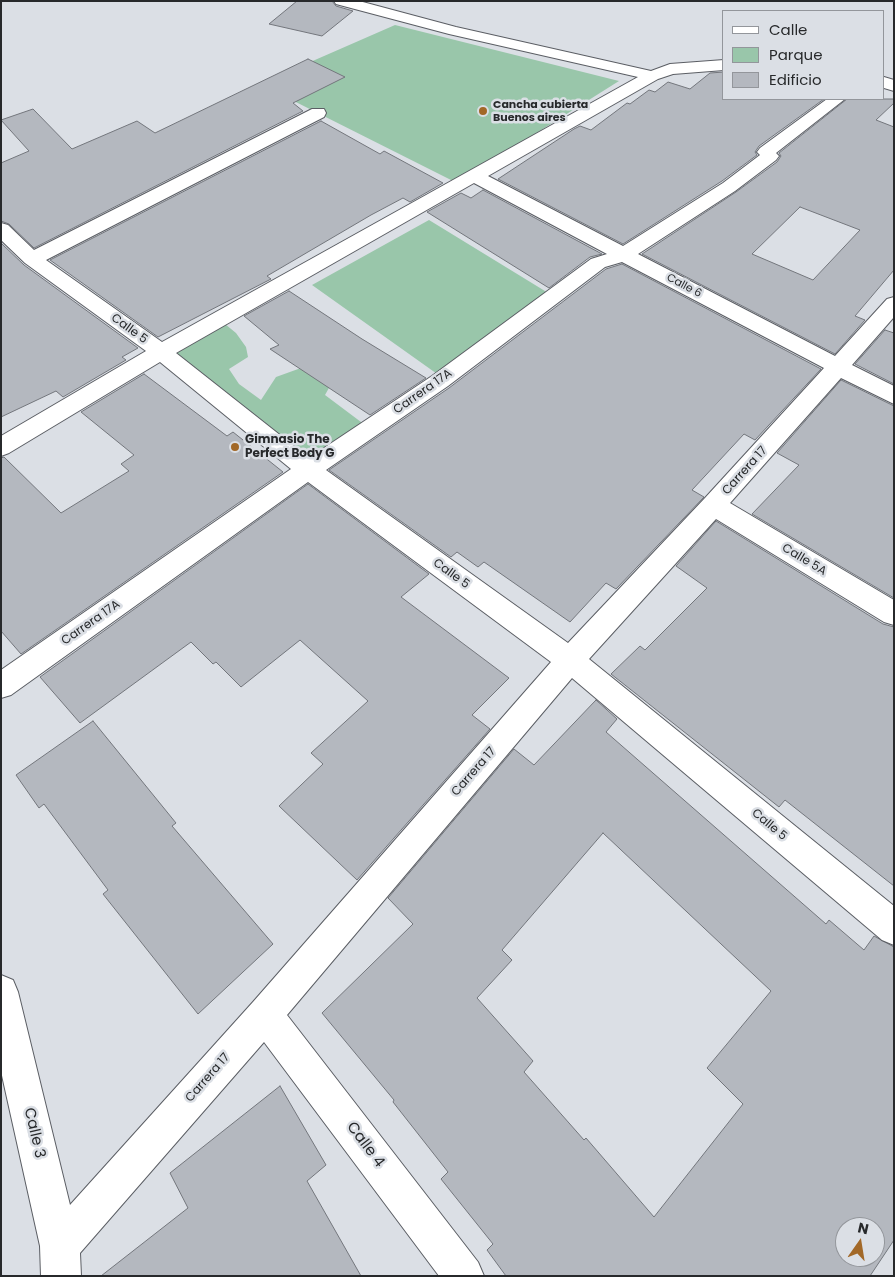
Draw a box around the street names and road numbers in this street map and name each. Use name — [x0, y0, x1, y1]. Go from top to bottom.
street label: Calle 6 — [664, 271, 704, 301]
street label: Calle 5 — [108, 311, 150, 347]
street label: Carrera 17A — [391, 367, 455, 417]
street label: Carrera 17 — [720, 444, 770, 498]
street label: Calle 5A — [779, 541, 829, 579]
street label: Calle 5 — [430, 556, 472, 592]
street label: Carrera 17A — [59, 598, 123, 648]
street label: Carrera 17 — [449, 745, 499, 799]
street label: Calle 5 — [748, 806, 790, 844]
street label: Carrera 17 — [183, 1051, 233, 1105]
street label: Calle 3 — [19, 1106, 49, 1160]
street label: Calle 4 — [342, 1119, 388, 1171]

